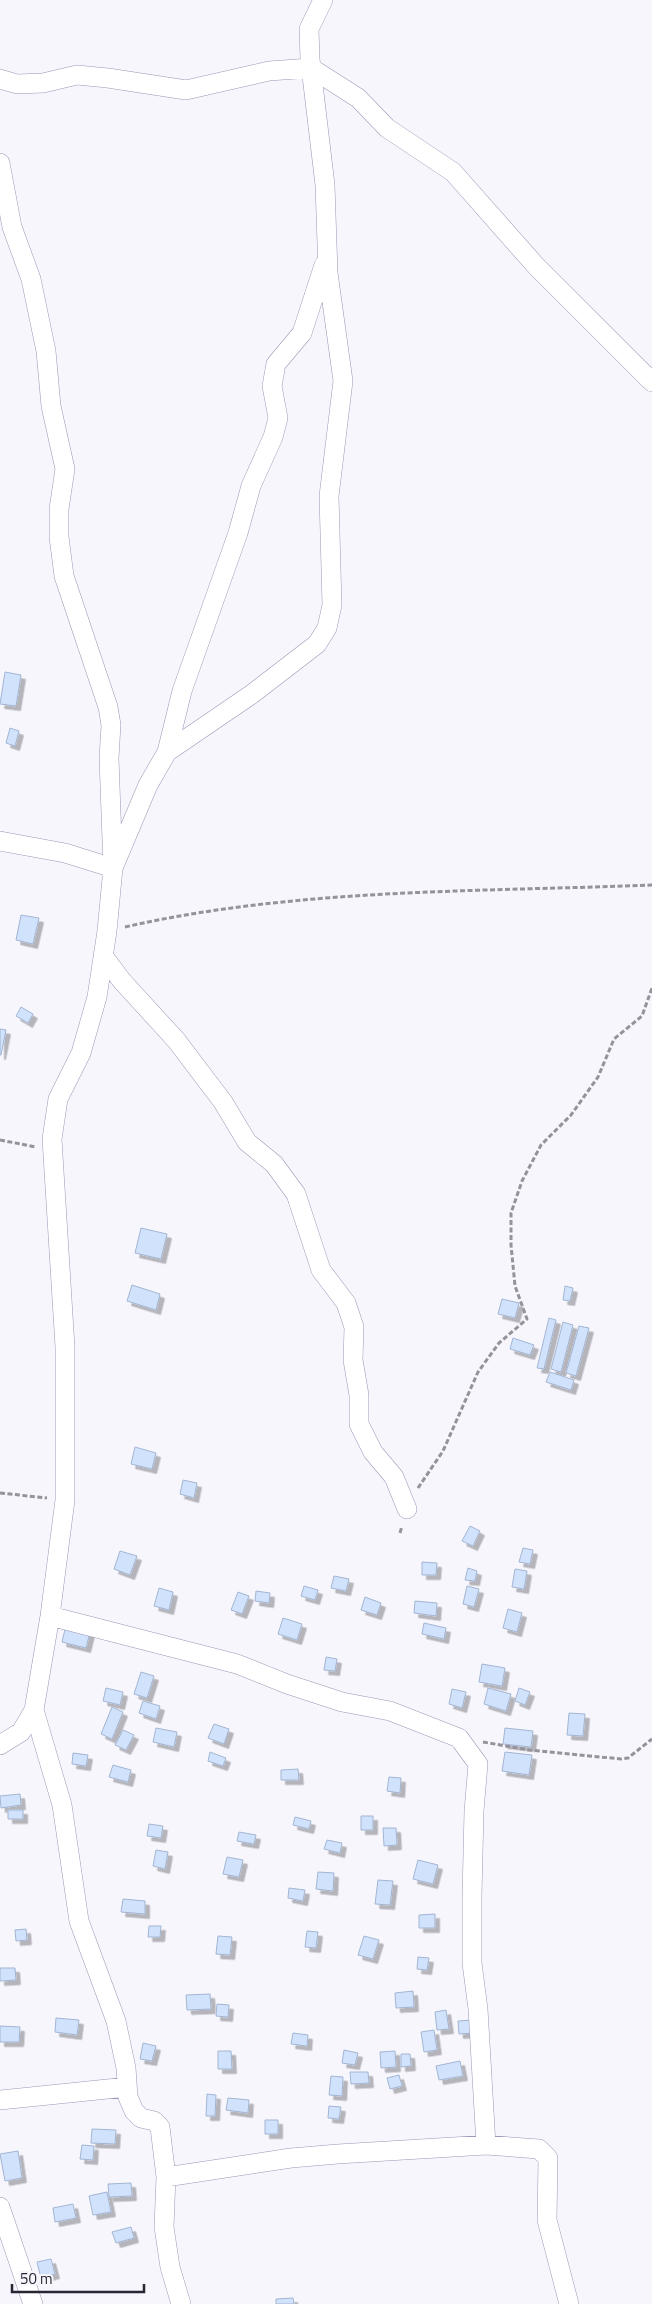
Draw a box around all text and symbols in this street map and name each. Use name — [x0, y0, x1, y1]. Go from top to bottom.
scale bar — [12, 2262, 145, 2294]
text: 50 m — [20, 2267, 53, 2290]

